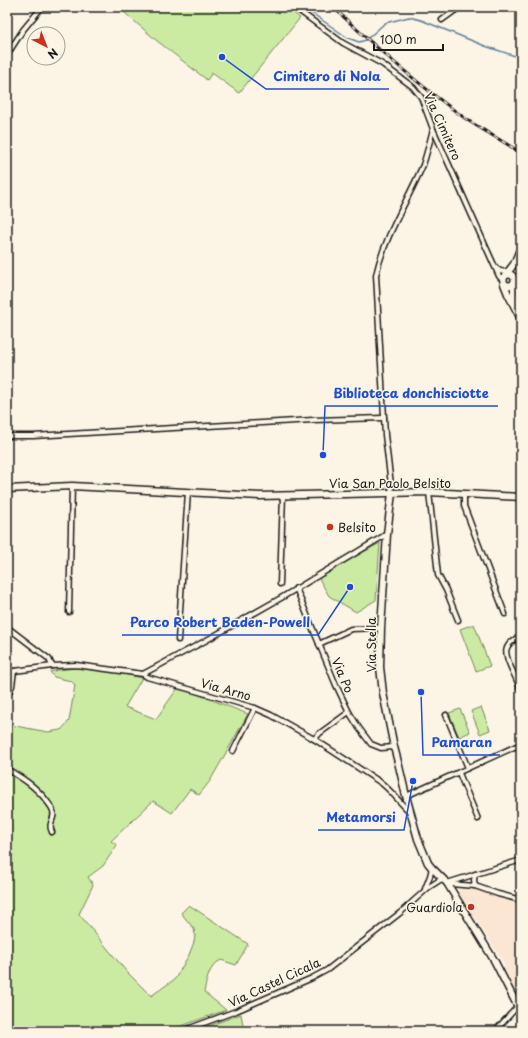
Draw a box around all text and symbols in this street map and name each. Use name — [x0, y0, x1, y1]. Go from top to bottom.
north arrow — [26, 26, 66, 66]
scale bar — [374, 26, 443, 52]
text: 100 m — [380, 30, 417, 48]
text: N — [44, 45, 62, 63]
callout: Cimitero di Nola — [266, 64, 389, 89]
text: Cimitero di Nola — [273, 66, 381, 85]
street label: Via Cimitero — [420, 89, 466, 163]
callout: Biblioteca donchisciotte — [325, 381, 498, 406]
text: Biblioteca donchisciotte — [333, 383, 489, 402]
street label: Via San Paolo Belsito — [329, 474, 451, 492]
place label: Belsito — [338, 518, 376, 536]
marker: Belsito — [325, 522, 335, 532]
callout: Parco Robert Baden-Powell — [122, 610, 318, 635]
text: Parco Robert Baden-Powell — [130, 612, 310, 631]
street label: Via Stella — [362, 617, 380, 673]
street label: Via Po — [328, 654, 359, 696]
street label: Via Arno — [199, 673, 254, 705]
callout: Pamaran — [423, 730, 500, 755]
text: Pamaran — [432, 732, 492, 751]
callout: Metamorsi — [318, 805, 404, 830]
text: Metamorsi — [326, 807, 396, 826]
place label: Guardiola — [406, 898, 464, 916]
marker: Guardiola — [466, 902, 476, 912]
street label: Via Castel Cicala — [225, 953, 323, 1011]

